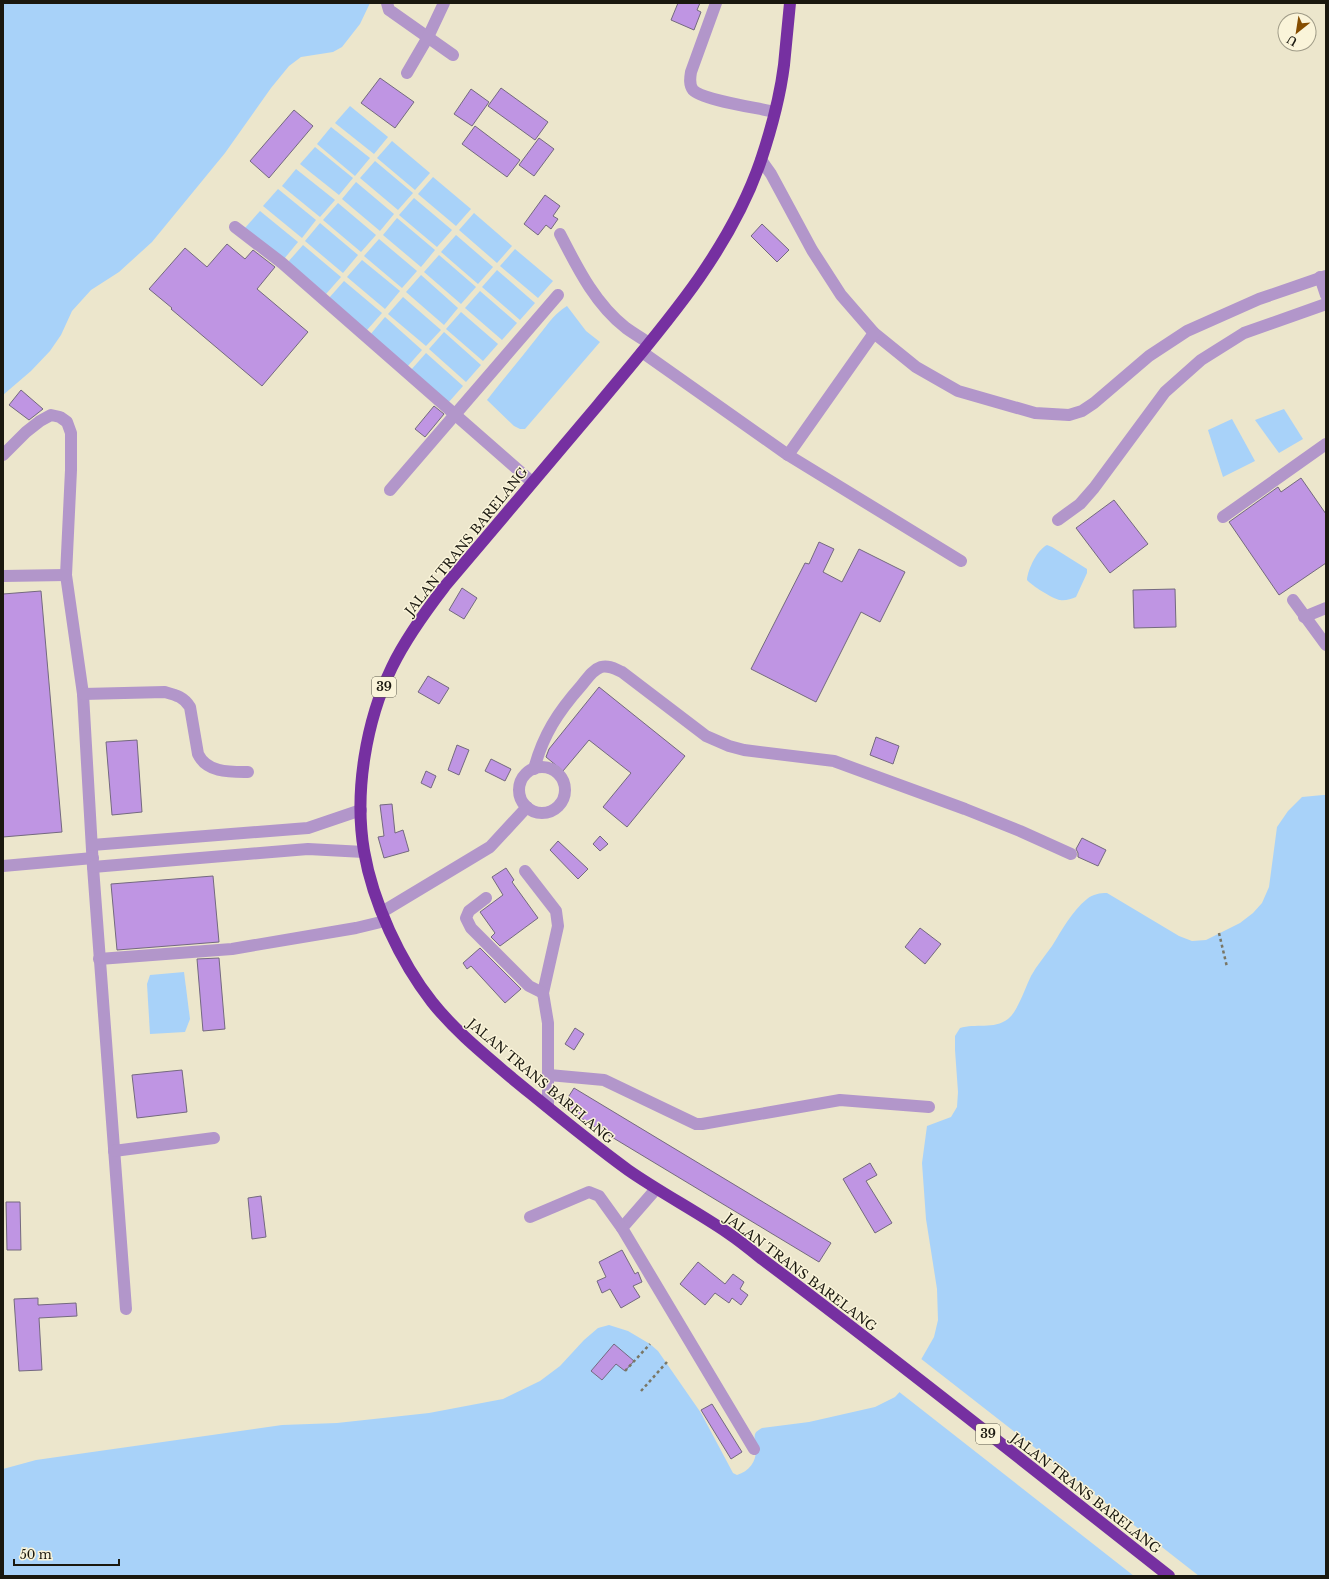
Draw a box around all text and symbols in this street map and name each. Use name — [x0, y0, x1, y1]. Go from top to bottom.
north arrow — [1277, 12, 1317, 52]
text: U — [1284, 32, 1300, 49]
street label: JALAN TRANS BARELANG — [400, 464, 532, 620]
road number: 39 — [372, 677, 396, 697]
street label: JALAN TRANS BARELANG — [462, 1014, 617, 1148]
street label: JALAN TRANS BARELANG — [720, 1208, 880, 1335]
road number: 39 — [976, 1424, 1000, 1444]
street label: JALAN TRANS BARELANG — [1006, 1428, 1164, 1557]
scale bar — [14, 1541, 119, 1567]
text: 50 m — [20, 1547, 52, 1562]

